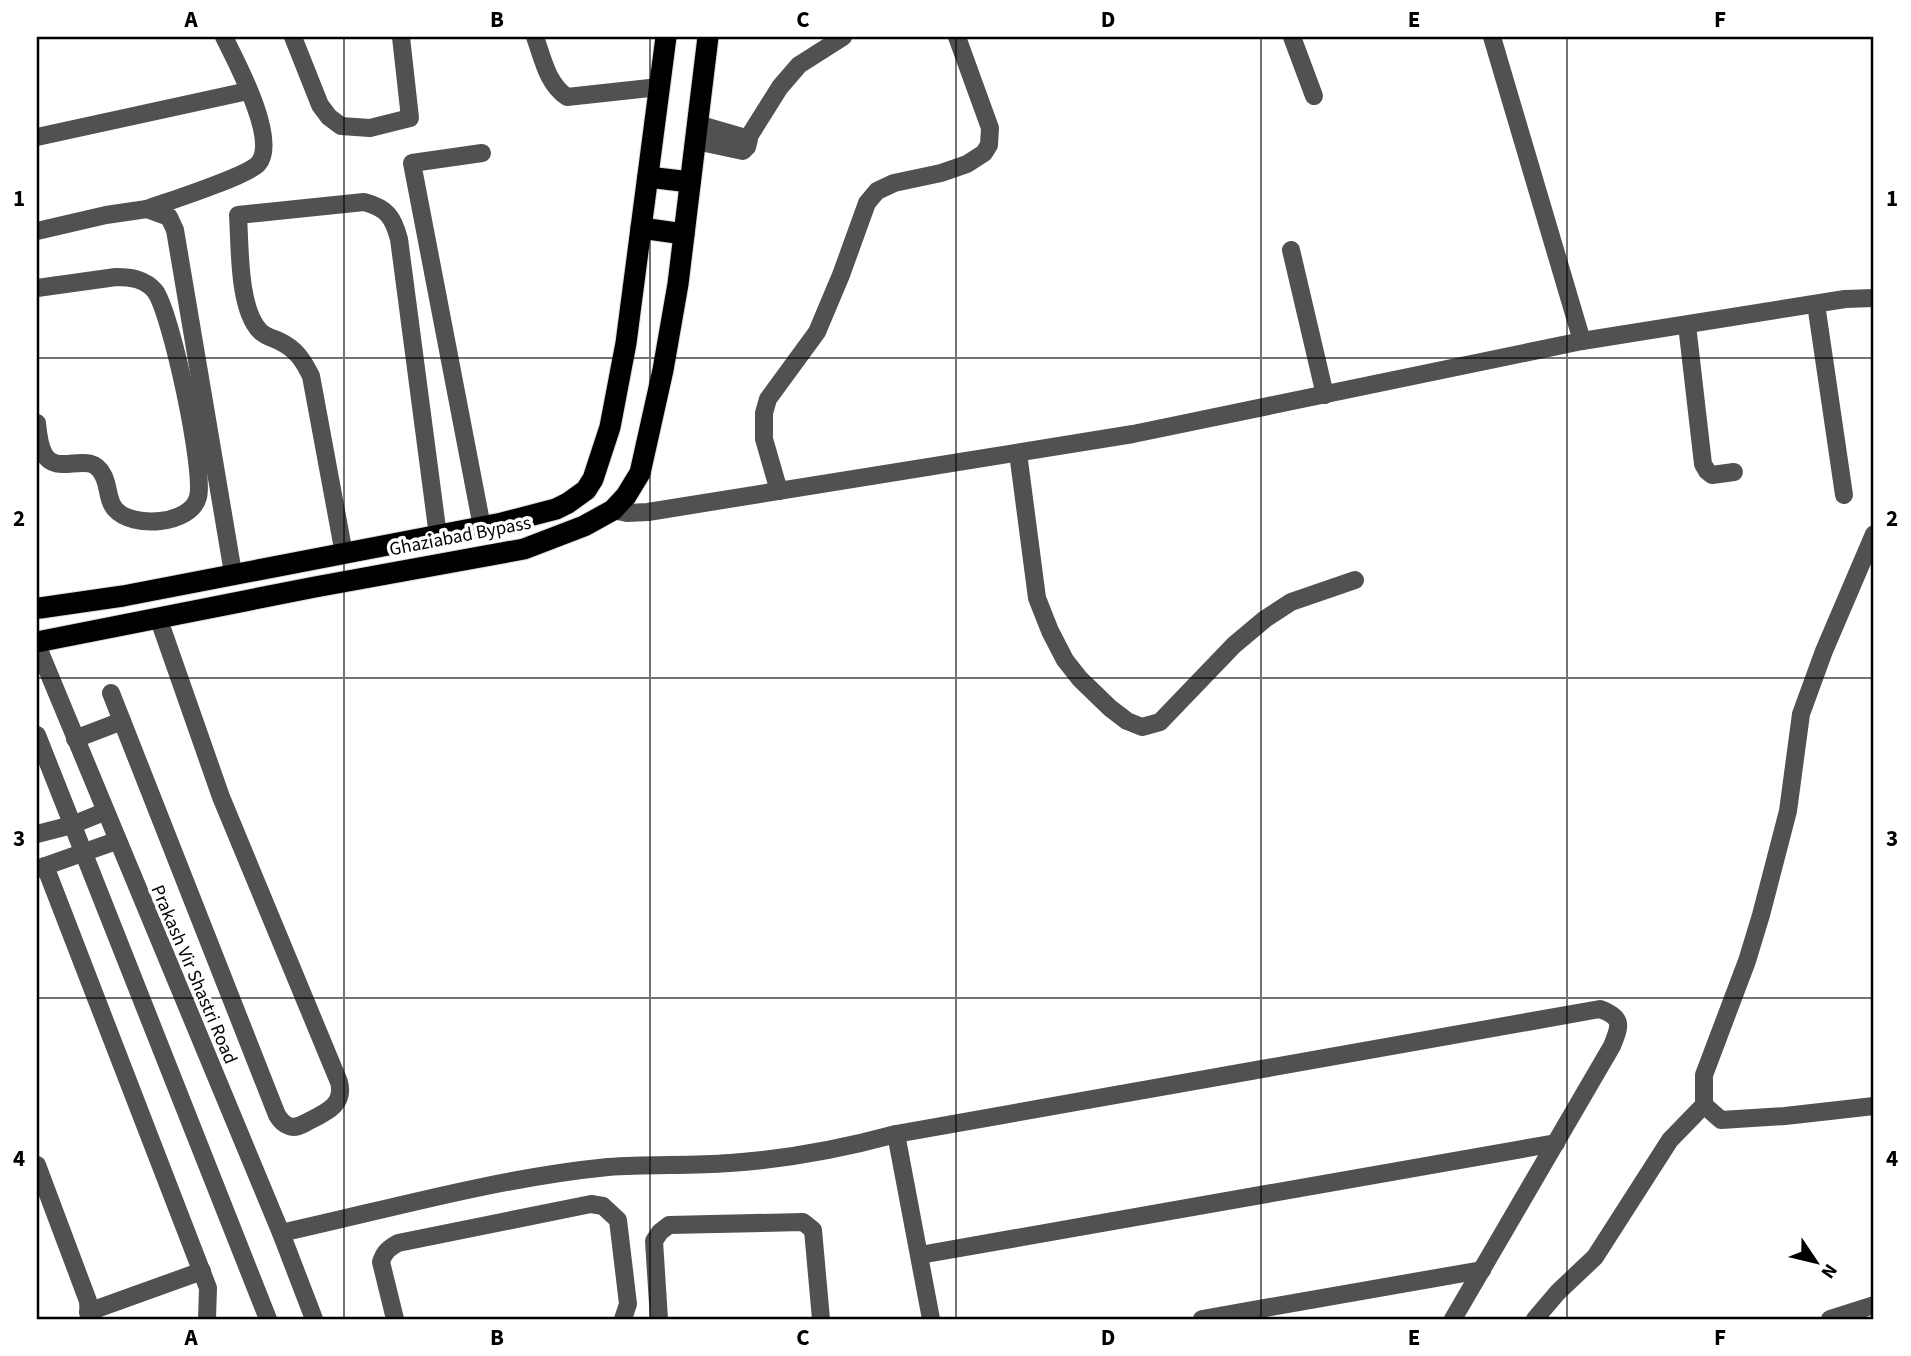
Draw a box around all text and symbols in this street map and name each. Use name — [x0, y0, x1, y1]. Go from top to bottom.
text: A — [183, 3, 198, 36]
text: B — [490, 3, 504, 36]
text: C — [796, 3, 810, 36]
text: D — [1101, 3, 1115, 36]
text: E — [1408, 3, 1420, 36]
text: F — [1714, 3, 1726, 36]
text: 1 — [13, 182, 25, 215]
text: 1 — [1886, 182, 1898, 215]
text: 2 — [13, 502, 25, 535]
text: 2 — [1886, 502, 1898, 535]
street label: Ghaziabad Bypass — [387, 510, 533, 563]
text: 3 — [13, 822, 25, 855]
text: 3 — [1886, 822, 1898, 855]
street label: Prakash Vir Shastri Road — [144, 881, 244, 1068]
text: 4 — [13, 1142, 25, 1175]
text: 4 — [1886, 1142, 1898, 1175]
north arrow — [1782, 1226, 1852, 1296]
text: N — [1814, 1258, 1843, 1284]
text: A — [183, 1321, 198, 1354]
text: B — [490, 1321, 504, 1354]
text: C — [796, 1321, 810, 1354]
text: D — [1101, 1321, 1115, 1354]
text: E — [1408, 1321, 1420, 1354]
text: F — [1714, 1321, 1726, 1354]

